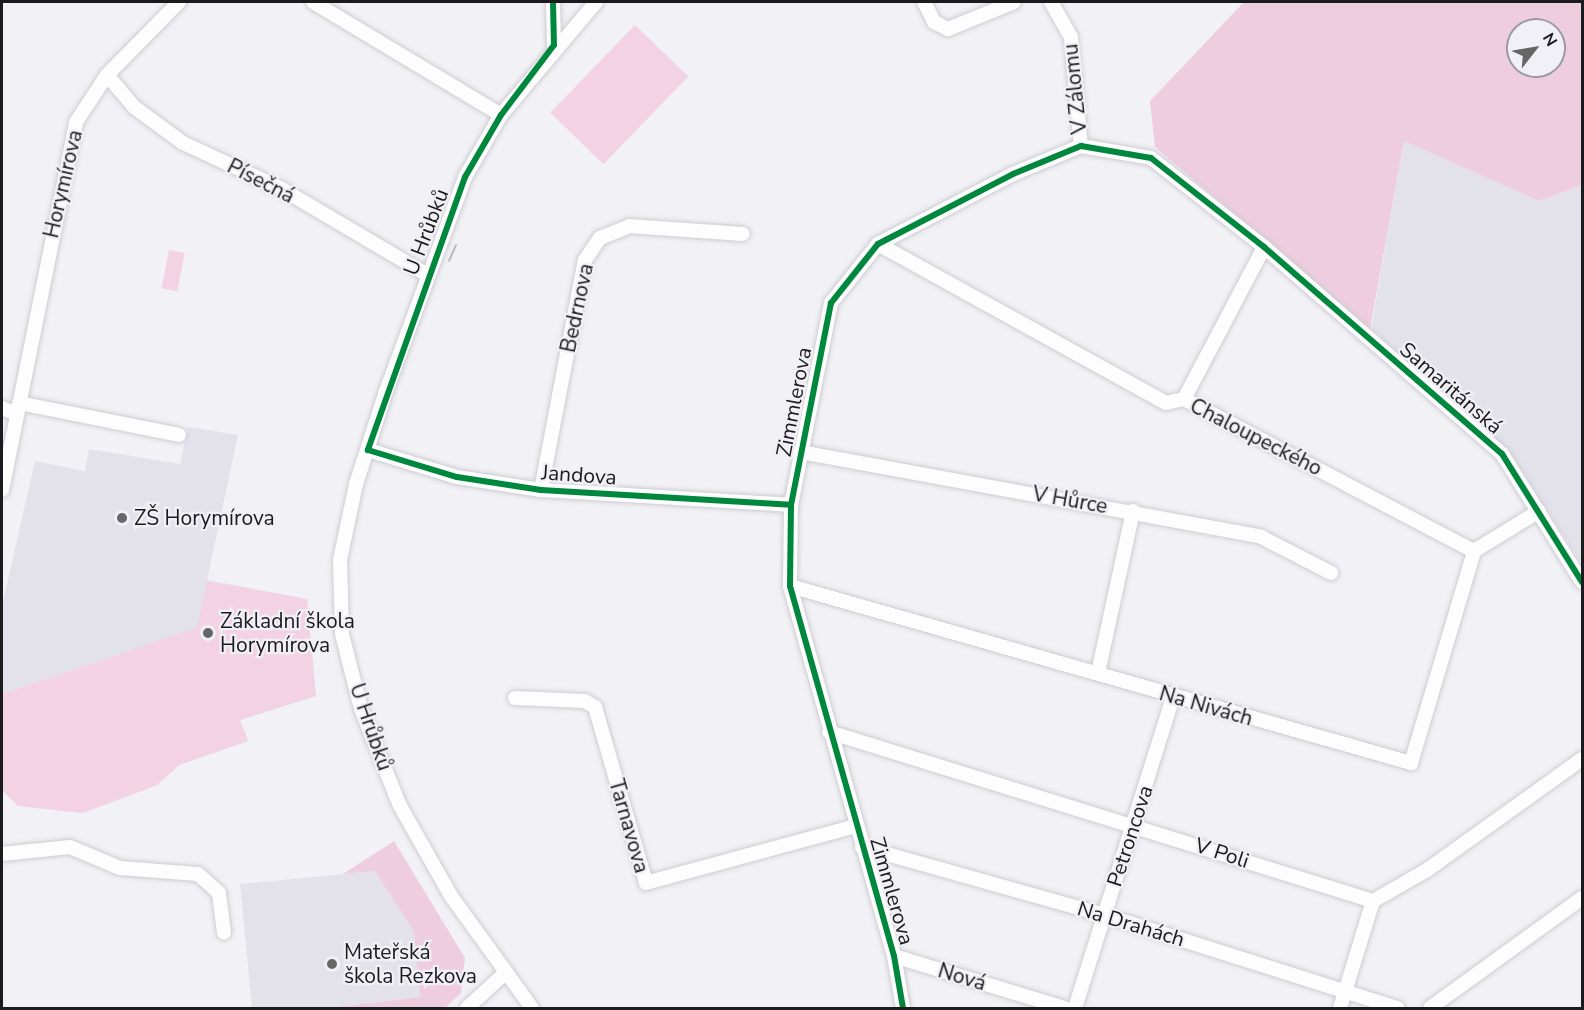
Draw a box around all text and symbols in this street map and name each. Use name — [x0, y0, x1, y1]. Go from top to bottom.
north arrow — [1506, 18, 1566, 78]
text: N — [1537, 29, 1562, 51]
street label: V Zálomu — [1058, 43, 1092, 135]
street label: Horymírova — [38, 128, 88, 240]
street label: Písečná — [223, 153, 299, 209]
street label: U Hrůbků — [398, 185, 454, 279]
street label: Bedrnova — [555, 261, 599, 355]
street label: Samaritánská — [1395, 337, 1507, 439]
street label: Zimmlerova — [771, 345, 817, 459]
street label: Chaloupeckého — [1186, 393, 1326, 481]
street label: Jandova — [541, 460, 617, 490]
street label: V Hůrce — [1031, 481, 1109, 519]
place label: ZŠ Horymírova — [134, 505, 275, 531]
marker: ZŠ Horymírova — [115, 511, 129, 525]
place label: Základní škola Horymírova — [220, 608, 355, 658]
marker: Základní škola Horymírova — [201, 626, 215, 640]
street label: U Hrůbků — [344, 680, 398, 774]
street label: Na Nivách — [1156, 681, 1256, 731]
street label: Tarnavova — [604, 776, 654, 876]
street label: Petroncova — [1102, 782, 1158, 890]
street label: V Poli — [1192, 832, 1252, 874]
street label: Zimmlerova — [865, 834, 919, 948]
street label: Na Drahách — [1074, 896, 1188, 952]
place label: Mateřská škola Rezkova — [344, 939, 477, 989]
marker: Mateřská škola Rezkova — [325, 957, 339, 971]
street label: Nová — [935, 958, 989, 996]

